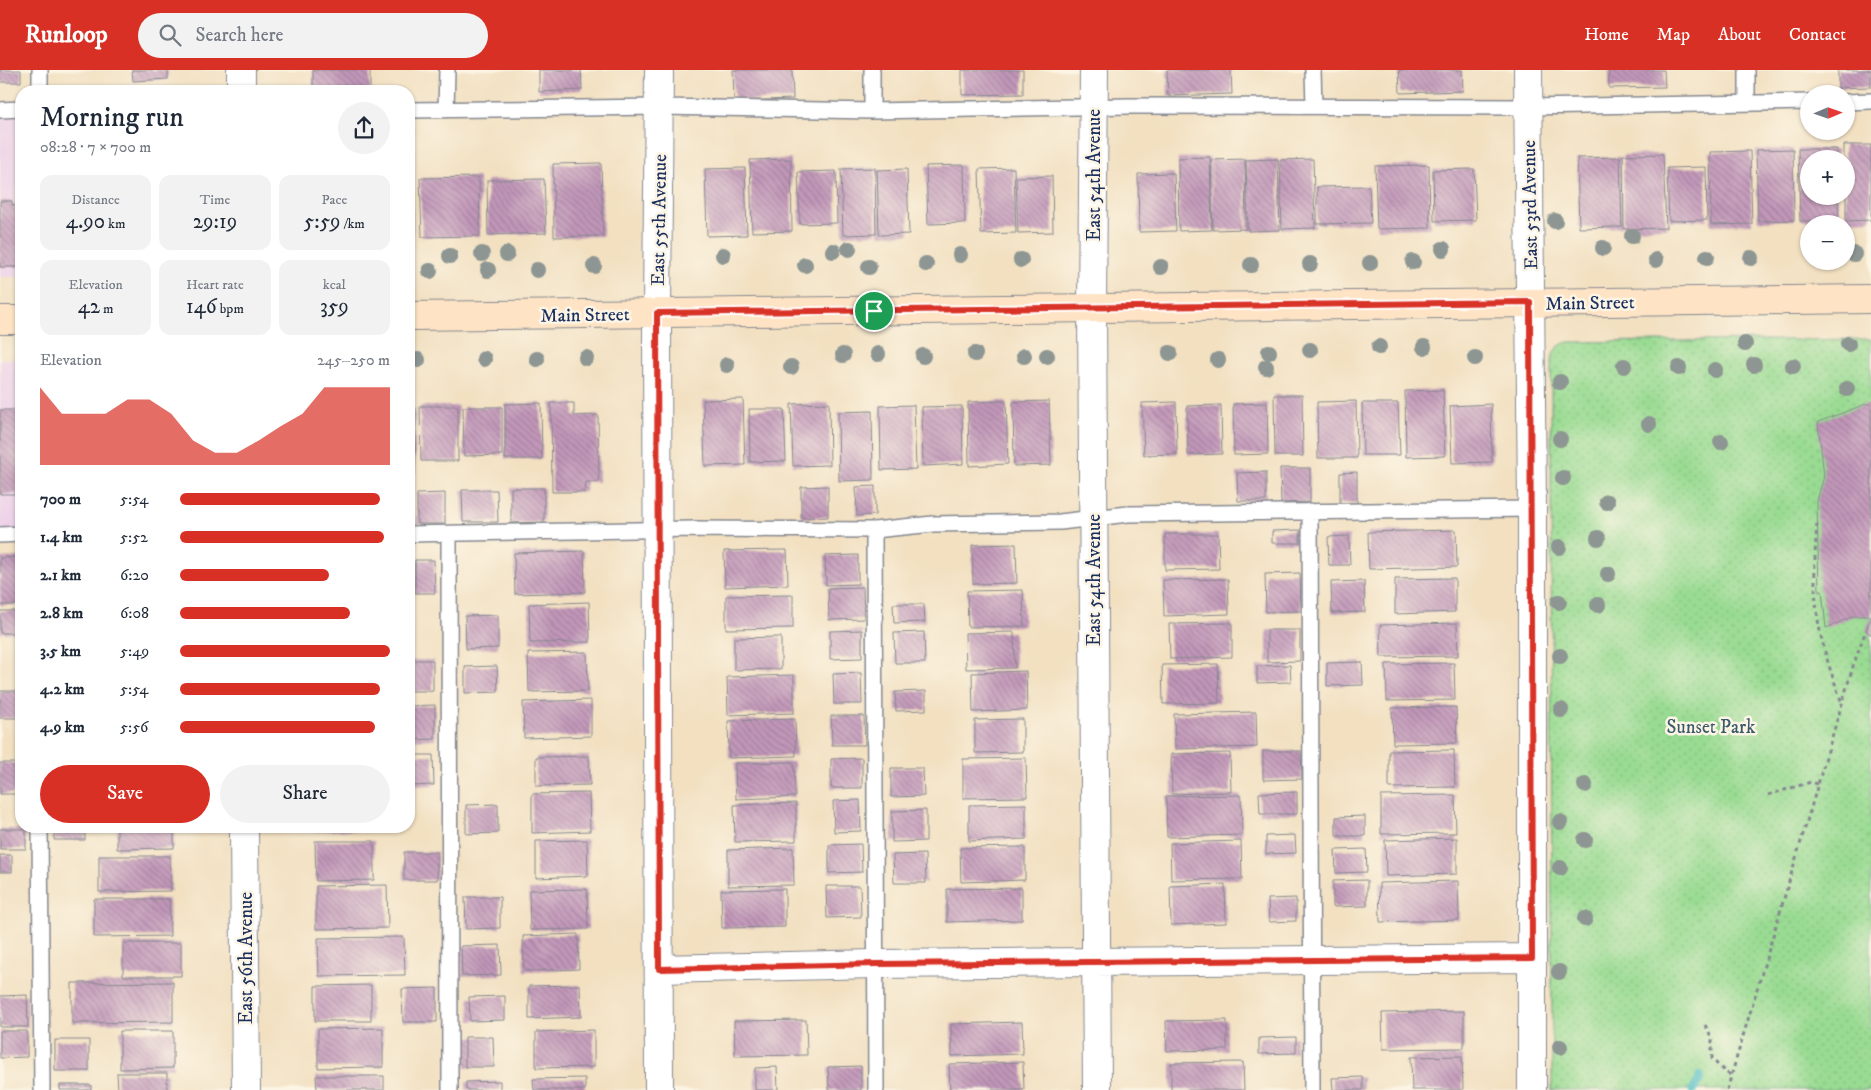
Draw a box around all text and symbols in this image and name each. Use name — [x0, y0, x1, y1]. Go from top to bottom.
search box — [138, 13, 488, 58]
text: Runloop — [25, 20, 108, 50]
icon: search — [156, 21, 184, 49]
text: Search here — [196, 24, 283, 47]
text: Home — [1584, 24, 1629, 46]
text: Map — [1657, 24, 1690, 46]
text: About — [1718, 24, 1761, 46]
text: Contact — [1789, 24, 1846, 46]
north arrow — [1800, 85, 1855, 140]
map controls — [1800, 85, 1855, 270]
text: Morning run — [40, 100, 184, 135]
button: share — [338, 102, 390, 154]
street label: East 54th Avenue — [1083, 109, 1106, 241]
text: 08:28 · 7 × 700 m — [40, 137, 151, 157]
street label: East 53rd Avenue — [1518, 140, 1543, 270]
button: + — [1800, 150, 1855, 205]
street label: East 55th Avenue — [647, 154, 672, 286]
text: Distance — [72, 191, 120, 209]
text: Time — [200, 191, 230, 209]
text: Pace — [321, 191, 347, 209]
text: 4.90 — [66, 209, 105, 235]
text: 29:19 — [193, 209, 237, 235]
text: 5:59 — [304, 209, 341, 235]
text: km — [105, 215, 126, 233]
text: /km — [341, 215, 365, 233]
button: − — [1800, 215, 1855, 270]
text: Elevation — [69, 276, 123, 294]
text: Heart rate — [186, 276, 244, 294]
text: kcal — [323, 276, 346, 294]
pin — [853, 290, 895, 332]
street label: Main Street — [1545, 291, 1635, 316]
text: 42 — [78, 294, 100, 320]
text: 146 — [186, 294, 217, 320]
text: 359 — [320, 294, 349, 320]
icon: arrive — [860, 297, 888, 325]
text: m — [100, 300, 114, 318]
text: bpm — [217, 300, 244, 318]
street label: Main Street — [540, 303, 630, 328]
text: Elevation — [40, 350, 102, 370]
text: 245–250 m — [317, 350, 390, 370]
text: 700 m — [40, 489, 81, 509]
text: 5:54 — [120, 489, 148, 509]
street label: East 54th Avenue — [1083, 514, 1106, 646]
text: 1.4 km — [40, 527, 82, 547]
text: 5:52 — [120, 527, 148, 547]
text: 2.1 km — [40, 565, 81, 585]
text: 6:20 — [120, 565, 149, 585]
text: 2.8 km — [40, 603, 83, 623]
text: 6:08 — [120, 603, 149, 623]
text: 3.5 km — [40, 641, 81, 661]
text: 5:49 — [120, 641, 149, 661]
text: 4.2 km — [40, 679, 85, 699]
text: 5:54 — [120, 679, 148, 699]
park label: Sunset Park — [1667, 716, 1756, 739]
text: 4.9 km — [40, 717, 85, 737]
text: 5:56 — [120, 717, 148, 737]
button: Save — [40, 765, 210, 823]
button: Share — [220, 765, 390, 823]
street label: East 56th Avenue — [235, 892, 258, 1024]

